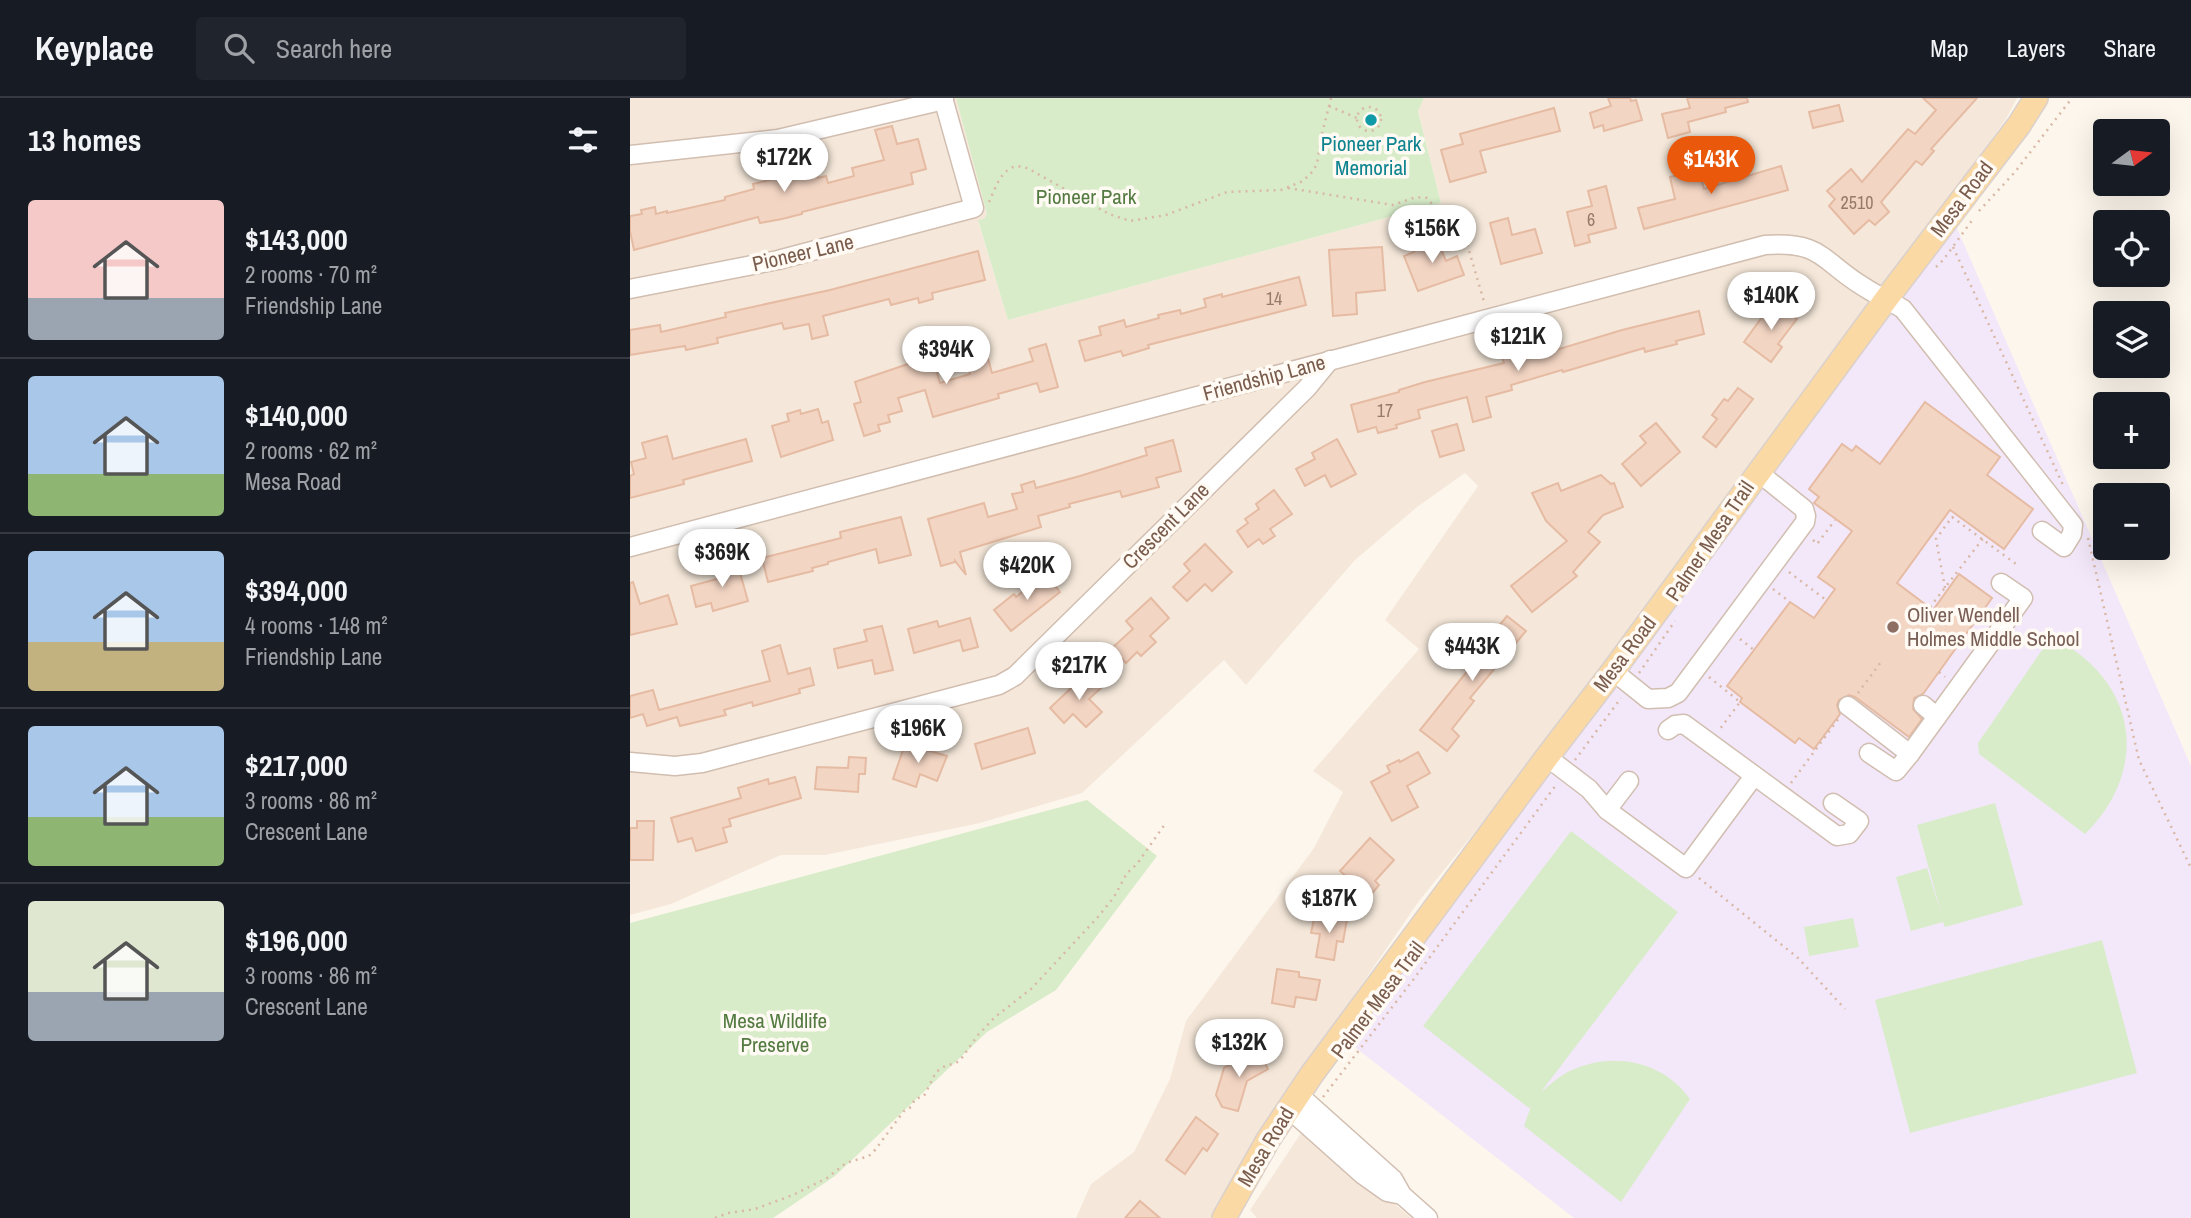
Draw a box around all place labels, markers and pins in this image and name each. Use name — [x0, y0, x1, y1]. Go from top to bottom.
marker: Pioneer Park Memorial — [1363, 112, 1379, 128]
place label: Pioneer Park Memorial — [1321, 129, 1422, 182]
pin: $172K — [735, 134, 833, 194]
pin: $143K — [1662, 136, 1760, 196]
pin: $156K — [1383, 206, 1481, 265]
pin: $140K — [1722, 272, 1820, 332]
pin: $121K — [1469, 314, 1567, 373]
pin: $394K — [897, 327, 995, 386]
pin: $369K — [673, 530, 771, 589]
pin: $420K — [978, 542, 1076, 602]
place label: Oliver Wendell Holmes Middle School — [1907, 600, 2079, 653]
marker: Oliver Wendell Holmes Middle School — [1885, 619, 1901, 635]
pin: $443K — [1423, 624, 1521, 683]
pin: $217K — [1030, 642, 1128, 702]
pin: $196K — [869, 706, 967, 765]
pin: $187K — [1280, 876, 1378, 935]
pin: $132K — [1190, 1020, 1288, 1079]

